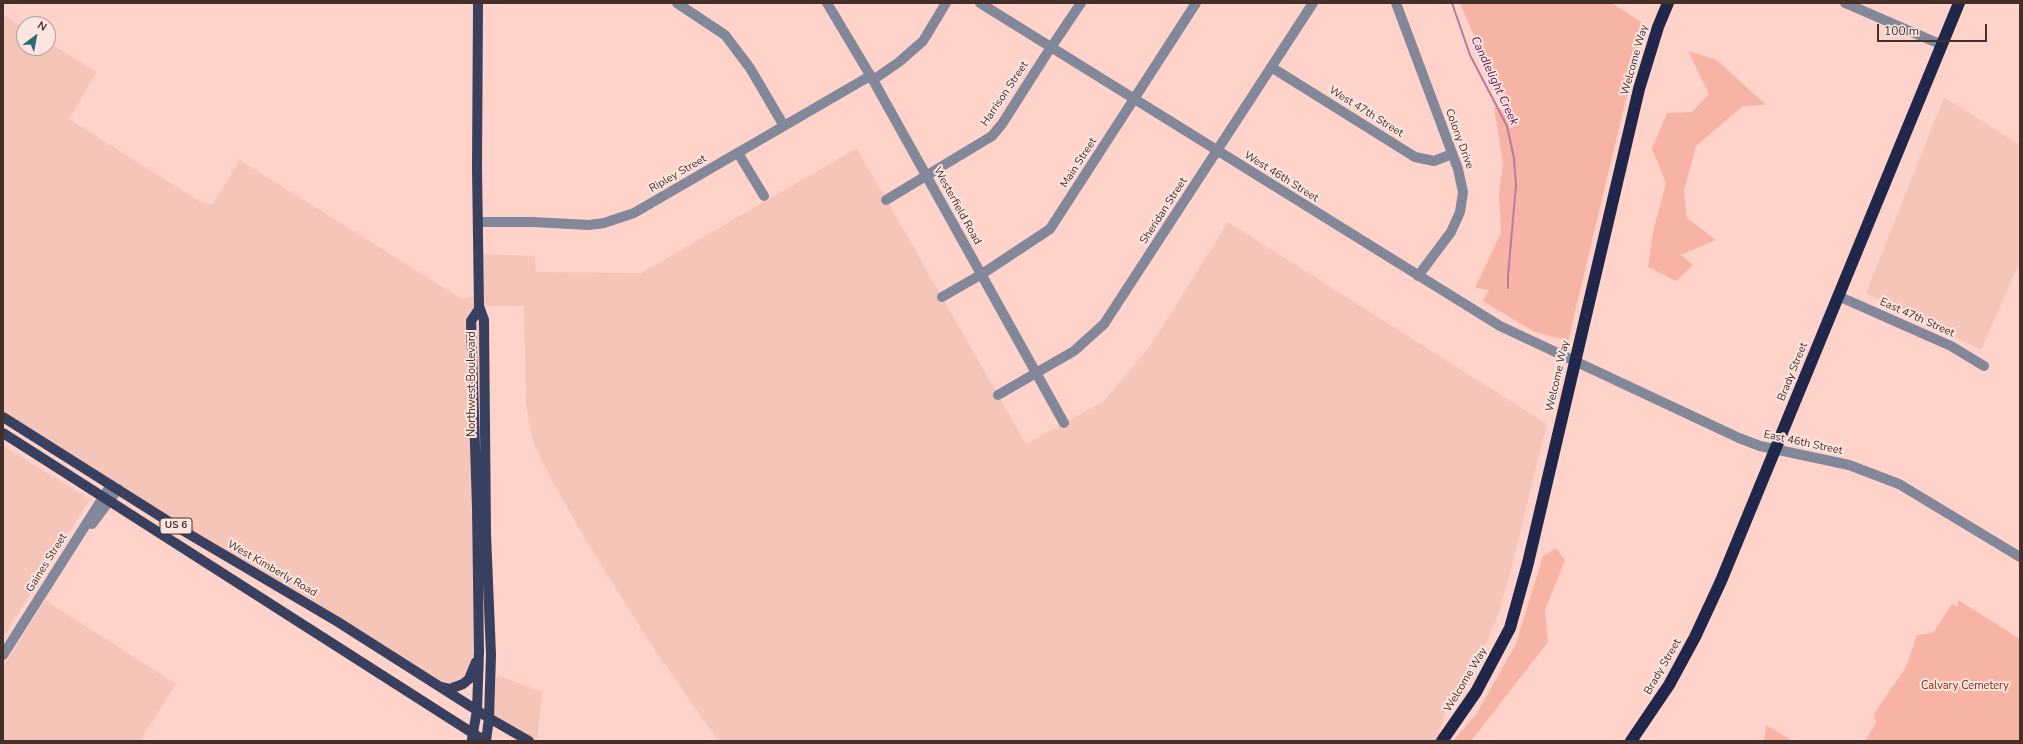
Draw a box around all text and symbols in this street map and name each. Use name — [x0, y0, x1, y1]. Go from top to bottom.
north arrow — [16, 16, 56, 56]
scale bar — [1879, 16, 1989, 42]
text: N — [35, 18, 50, 35]
street label: Welcome Way — [1619, 23, 1651, 97]
text: 100 m — [1884, 23, 1919, 39]
water label: Candlelight Creek — [1467, 34, 1521, 128]
street label: Harrison Street — [979, 59, 1031, 129]
street label: West 47th Street — [1326, 84, 1406, 140]
street label: Colony Drive — [1442, 107, 1476, 171]
street label: Main Street — [1058, 136, 1100, 190]
street label: West 46th Street — [1241, 149, 1321, 205]
street label: Ripley Street — [647, 152, 709, 196]
street label: Westerfield Road — [930, 165, 984, 247]
street label: Sheridan Street — [1138, 175, 1190, 247]
street label: East 47th Street — [1878, 296, 1956, 340]
street label: Northwest Boulevard — [465, 331, 479, 437]
street label: Welcome Way — [1543, 339, 1573, 413]
street label: Brady Street — [1775, 341, 1811, 403]
street label: East 46th Street — [1762, 428, 1844, 458]
road number: US 6 — [160, 518, 192, 534]
street label: Gaines Street — [24, 531, 70, 595]
street label: West Kimberly Road — [225, 538, 319, 600]
street label: Brady Street — [1642, 637, 1684, 697]
street label: Welcome Way — [1442, 645, 1490, 715]
park label: Calvary Cemetery — [1921, 679, 2009, 693]

